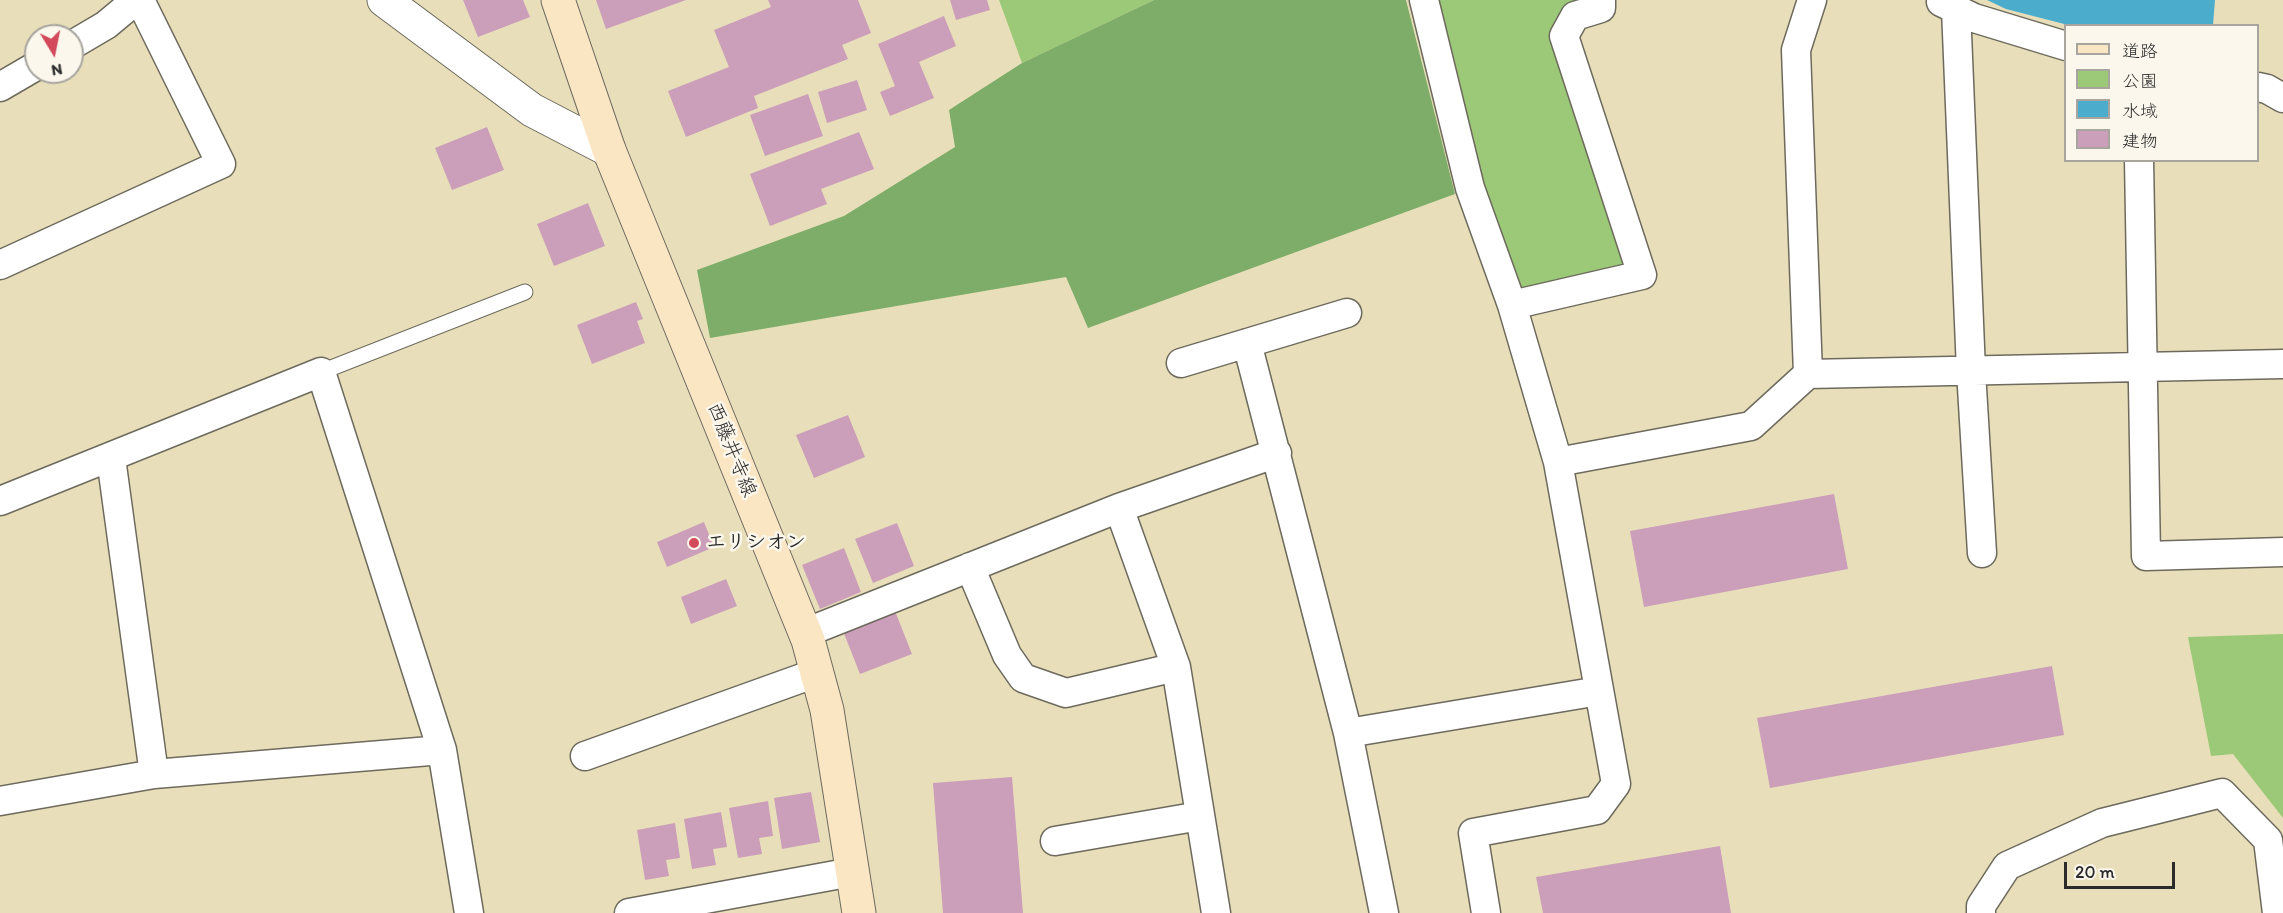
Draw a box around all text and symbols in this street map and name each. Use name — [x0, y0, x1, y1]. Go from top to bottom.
north arrow — [24, 24, 84, 84]
legend — [2064, 24, 2259, 162]
text: 道路 — [2122, 40, 2158, 62]
text: N — [50, 60, 64, 81]
text: 公園 — [2122, 70, 2158, 92]
text: 水域 — [2122, 100, 2158, 122]
text: 建物 — [2122, 130, 2158, 152]
street label: 西藤井寺線 — [701, 399, 761, 501]
place label: エリシオン — [706, 531, 806, 555]
marker: エリシオン — [687, 536, 701, 550]
scale bar — [2067, 850, 2178, 888]
text: 20 m — [2075, 861, 2115, 883]

